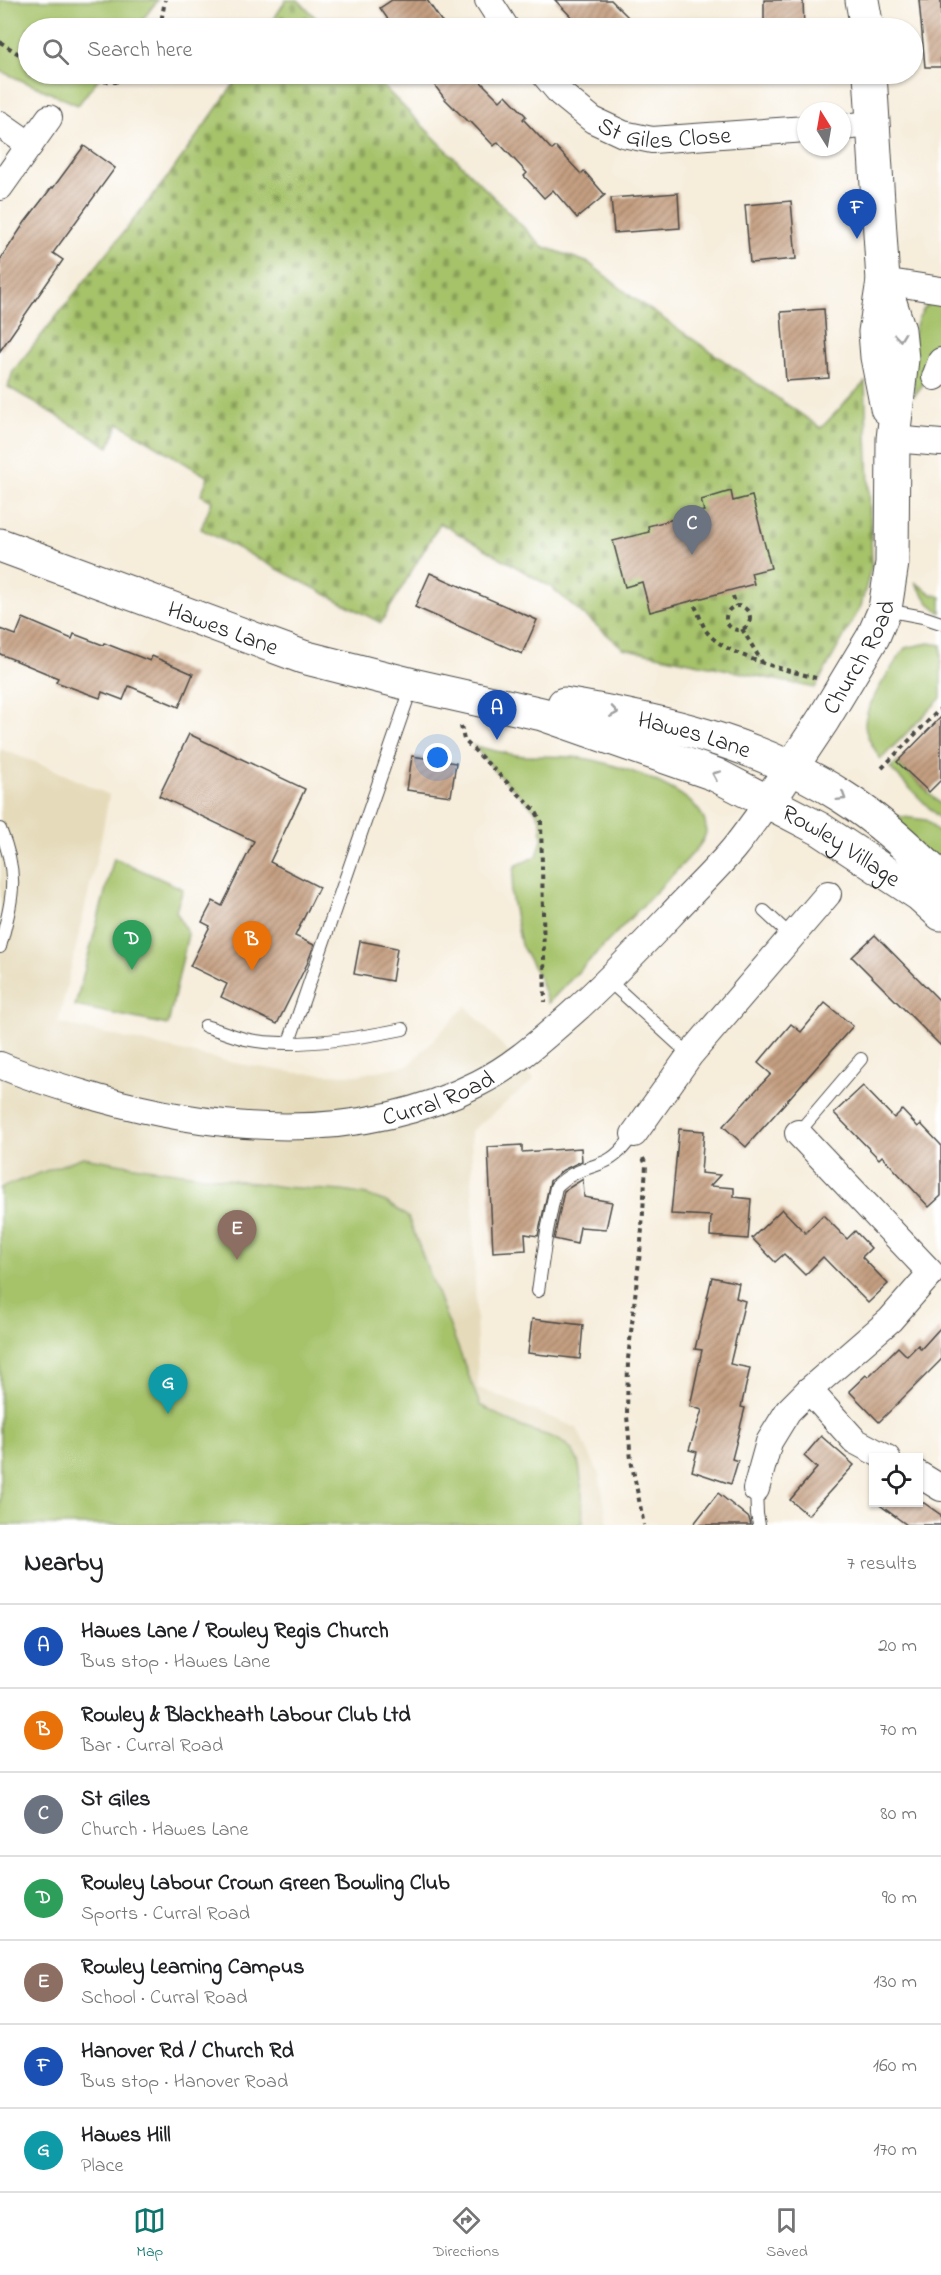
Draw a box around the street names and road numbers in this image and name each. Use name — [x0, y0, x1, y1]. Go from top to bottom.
street label: St Giles Close — [591, 109, 733, 160]
street label: Hawes Lane — [162, 593, 283, 666]
street label: Church Road — [815, 598, 906, 722]
street label: Hawes Lane — [634, 704, 755, 769]
street label: Rowley Village — [775, 797, 907, 898]
street label: Curral Road — [379, 1063, 502, 1136]

